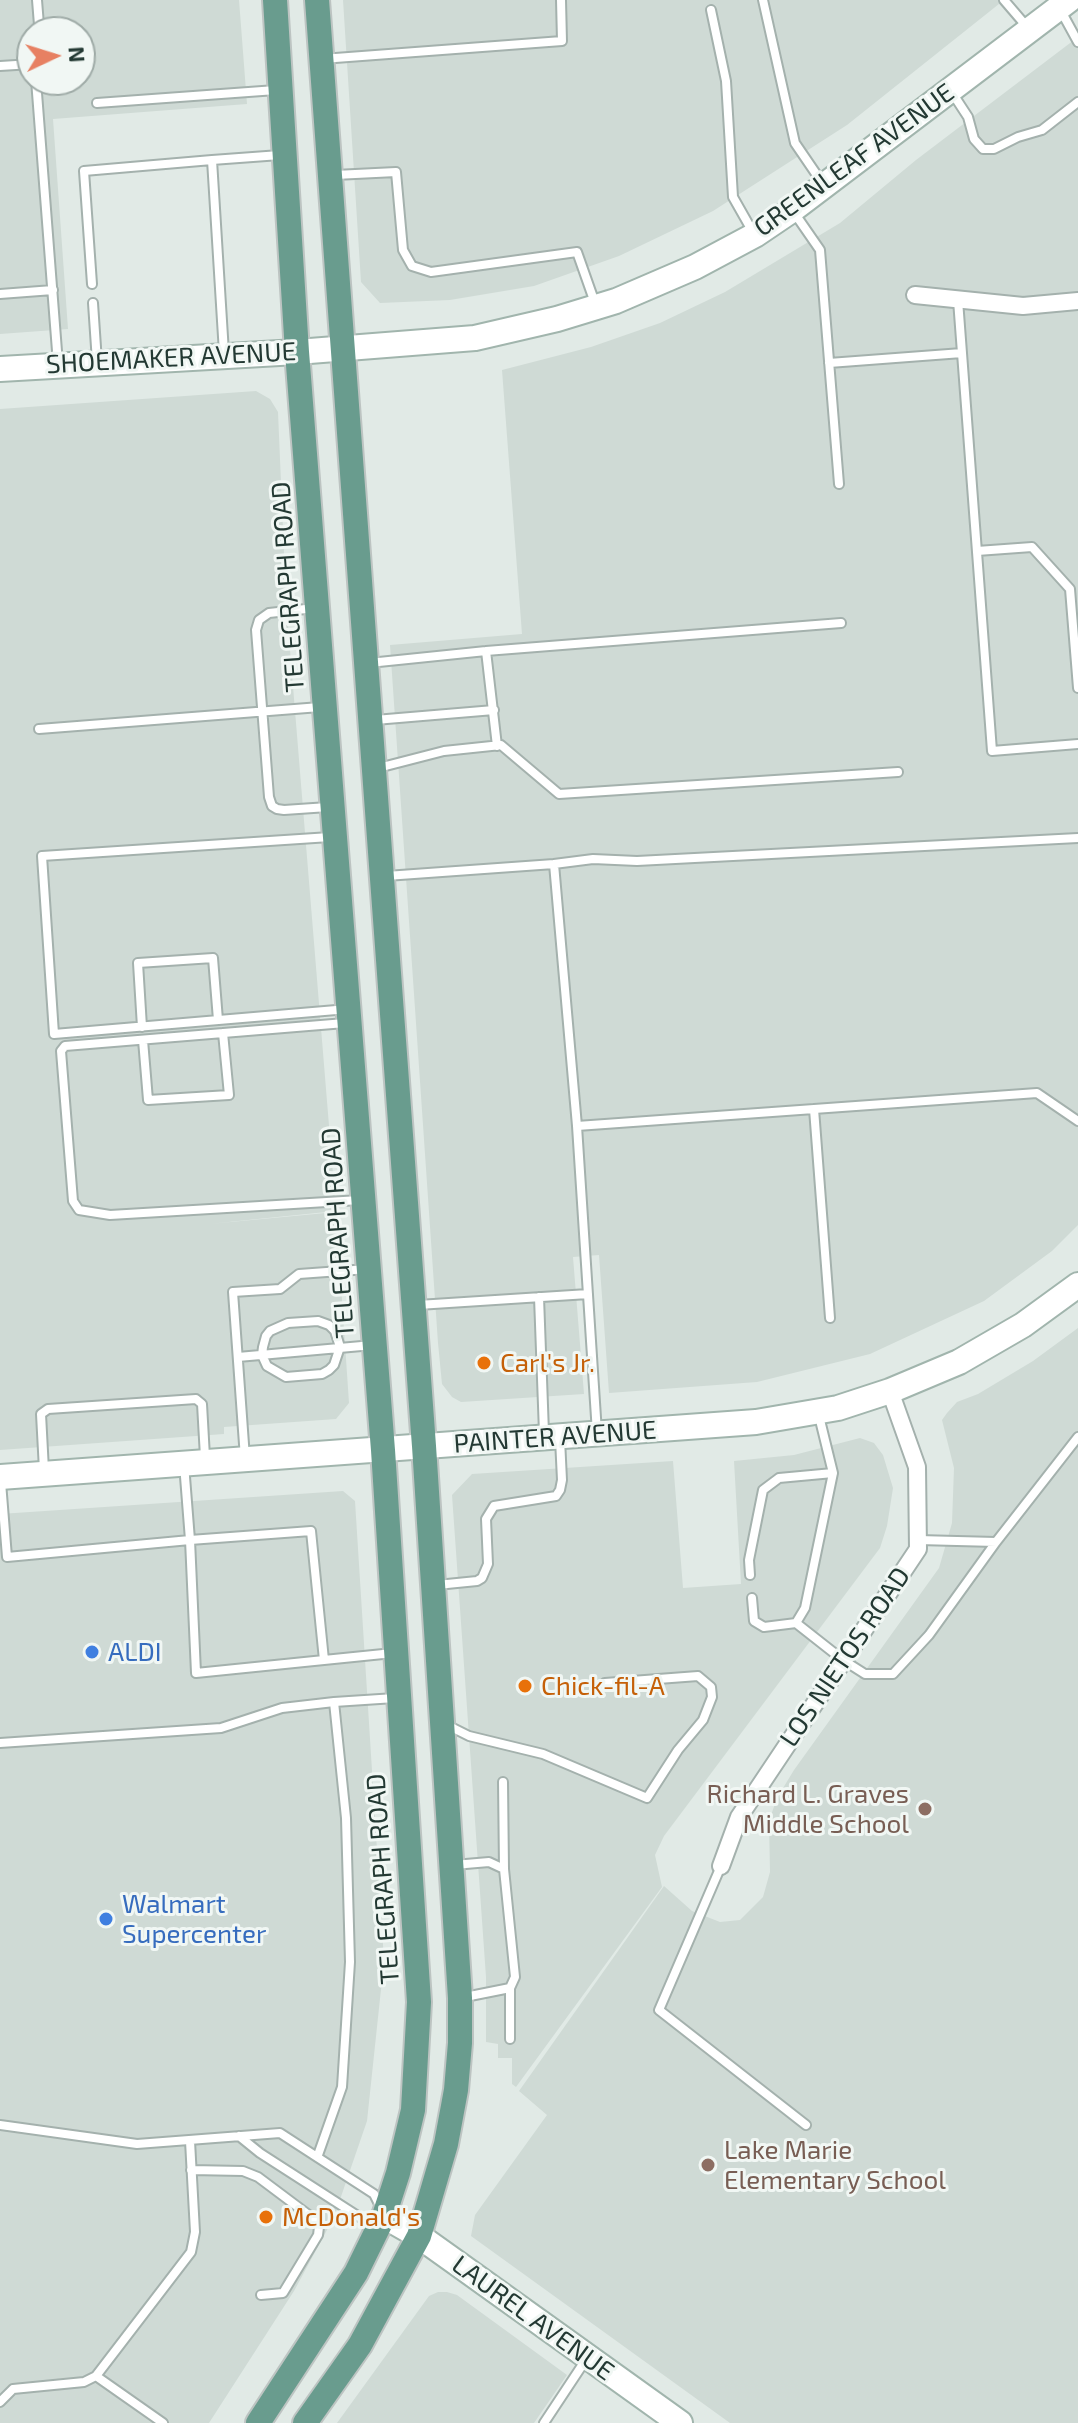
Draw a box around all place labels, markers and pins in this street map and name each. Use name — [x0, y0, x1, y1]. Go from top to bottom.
place label: Carl's Jr. — [500, 1347, 595, 1379]
marker: Carl's Jr. — [475, 1354, 493, 1372]
place label: ALDI — [108, 1636, 162, 1668]
marker: ALDI — [83, 1643, 101, 1661]
place label: Chick-fil-A — [541, 1670, 665, 1702]
marker: Chick-fil-A — [516, 1677, 534, 1695]
place label: Richard L. Graves Middle School — [707, 1778, 909, 1840]
marker: Richard L. Graves Middle School — [916, 1800, 934, 1818]
place label: Walmart Supercenter — [122, 1888, 266, 1950]
marker: Walmart Supercenter — [97, 1910, 115, 1928]
place label: Lake Marie Elementary School — [724, 2134, 946, 2196]
marker: Lake Marie Elementary School — [699, 2156, 717, 2174]
place label: McDonald's — [282, 2201, 420, 2233]
marker: McDonald's — [257, 2208, 275, 2226]

